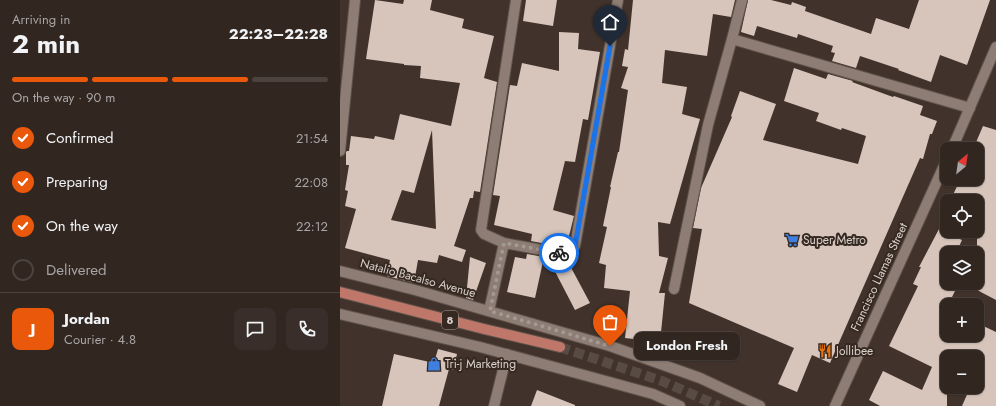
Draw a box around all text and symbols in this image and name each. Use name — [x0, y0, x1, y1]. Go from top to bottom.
pin — [593, 5, 627, 46]
text: Arriving in — [12, 10, 70, 29]
icon: home — [599, 11, 621, 33]
text: 22:23–22:28 — [229, 23, 328, 45]
text: 2 min — [12, 25, 80, 63]
text: On the way · 90 m — [12, 88, 115, 107]
icon: check — [12, 127, 34, 149]
text: Confirmed — [46, 127, 114, 149]
text: 21:54 — [296, 129, 328, 148]
north arrow — [940, 142, 984, 186]
map controls — [940, 142, 984, 394]
icon: check — [12, 171, 34, 193]
text: Preparing — [46, 171, 108, 193]
text: 22:08 — [294, 173, 328, 192]
button: locate — [940, 194, 984, 238]
icon: check — [12, 215, 34, 237]
text: On the way — [46, 215, 118, 237]
text: 22:12 — [296, 217, 328, 236]
street label: Francisco Llamas Street — [846, 220, 912, 334]
place label: Super Metro — [803, 231, 866, 249]
supermarket icon: Super Metro — [784, 232, 800, 248]
courier — [539, 233, 579, 273]
icon: bike — [548, 242, 570, 264]
button: layers — [940, 246, 984, 290]
street label: Natalio Bacalso Avenue — [358, 254, 478, 302]
text: Delivered — [46, 259, 107, 281]
button: + — [940, 298, 984, 342]
pin — [593, 305, 627, 346]
text: Jordan — [64, 308, 110, 330]
button: chat — [234, 308, 276, 350]
button: phone — [286, 308, 328, 350]
road number: 8 — [442, 311, 458, 329]
icon: bag — [599, 311, 621, 333]
text: J — [31, 318, 35, 340]
text: Courier · 4.8 — [64, 330, 136, 349]
callout: London Fresh — [634, 332, 740, 360]
text: London Fresh — [646, 336, 728, 355]
place label: Jollibee — [834, 342, 873, 360]
restaurant icon: Jollibee — [817, 343, 833, 359]
button: − — [940, 350, 984, 394]
place label: Tri-j Marketing — [445, 355, 516, 373]
shop icon: Tri-j Marketing — [426, 356, 442, 372]

